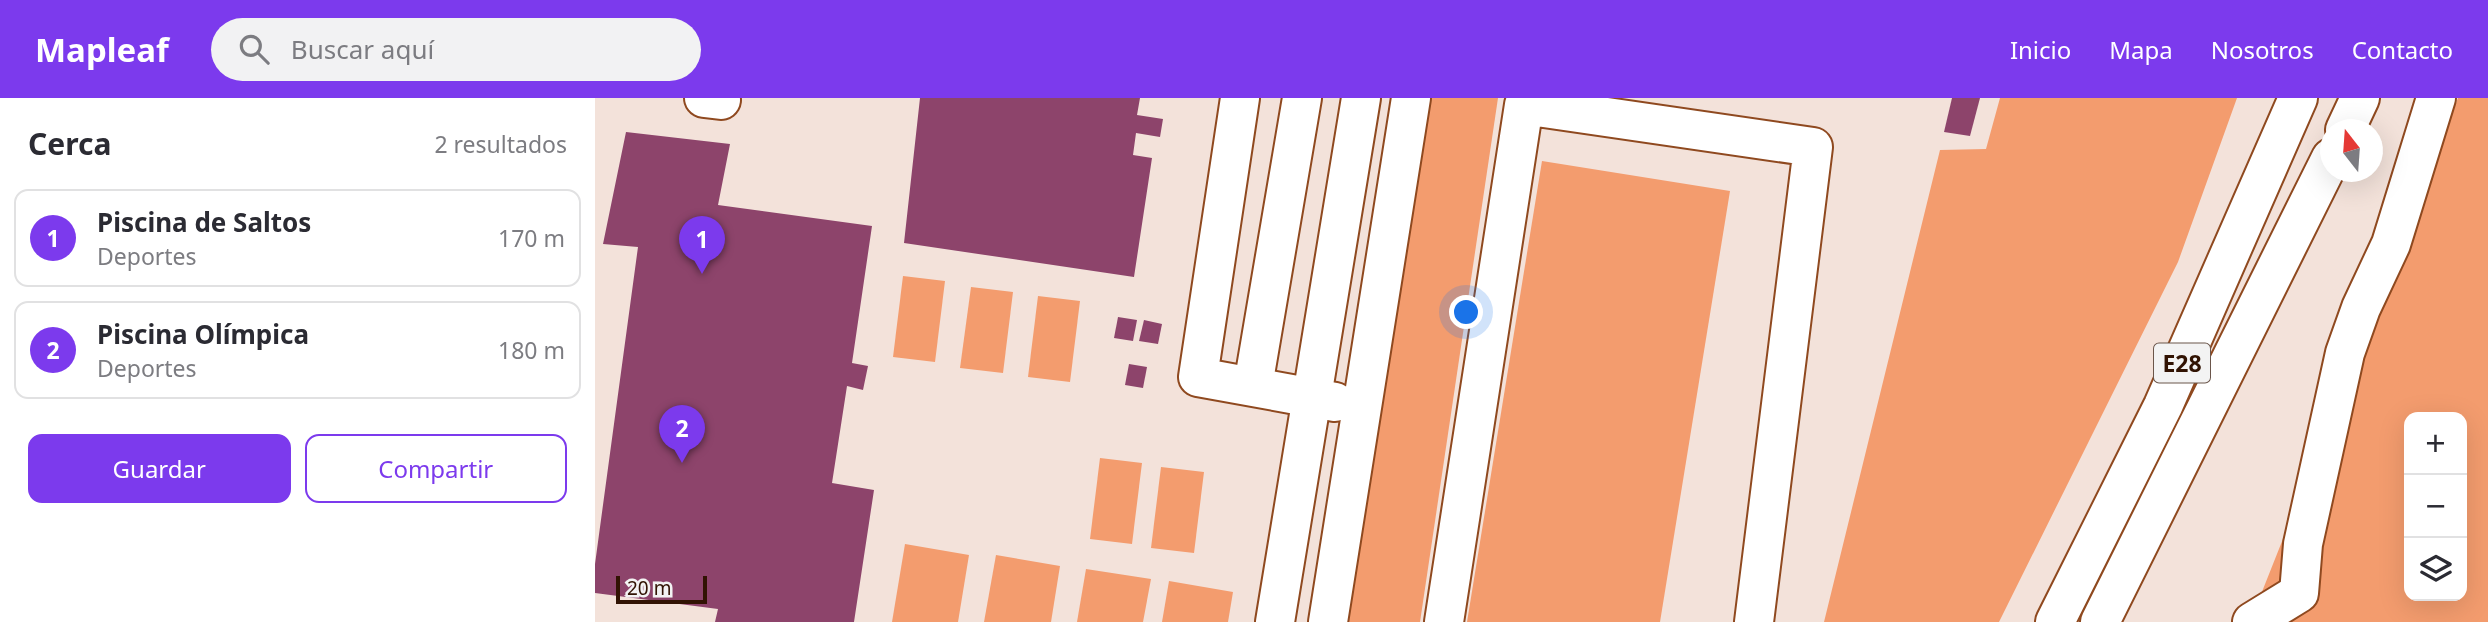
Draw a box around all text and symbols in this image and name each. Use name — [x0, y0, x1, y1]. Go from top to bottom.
search box — [211, 18, 701, 81]
text: Mapleaf — [35, 27, 169, 72]
icon: search — [235, 30, 273, 68]
text: Buscar aquí — [291, 31, 434, 67]
text: Inicio — [2010, 33, 2071, 66]
text: Mapa — [2109, 33, 2173, 66]
text: Nosotros — [2211, 33, 2314, 66]
text: Contacto — [2352, 33, 2453, 66]
north arrow — [2320, 119, 2383, 182]
text: Cerca — [28, 123, 111, 164]
text: 2 resultados — [434, 128, 567, 160]
text: Piscina de Saltos — [97, 204, 311, 240]
pin: 1 — [679, 216, 725, 274]
text: 1 — [46, 222, 60, 254]
text: 170 m — [498, 222, 565, 254]
text: Deportes — [97, 240, 197, 272]
your location — [1449, 295, 1483, 329]
text: Piscina Olímpica — [97, 316, 309, 352]
text: 2 — [46, 334, 60, 366]
text: 180 m — [498, 334, 565, 366]
road number: E28 — [2154, 344, 2210, 382]
text: Deportes — [97, 352, 197, 384]
pin: 2 — [659, 405, 705, 463]
map controls — [2404, 412, 2467, 601]
button: + — [2404, 412, 2467, 475]
button: Guardar — [28, 434, 291, 503]
button: Compartir — [305, 434, 567, 503]
button: − — [2404, 475, 2467, 538]
button: layers — [2404, 538, 2467, 601]
scale bar — [616, 573, 707, 605]
text: 20 m — [627, 575, 671, 601]

